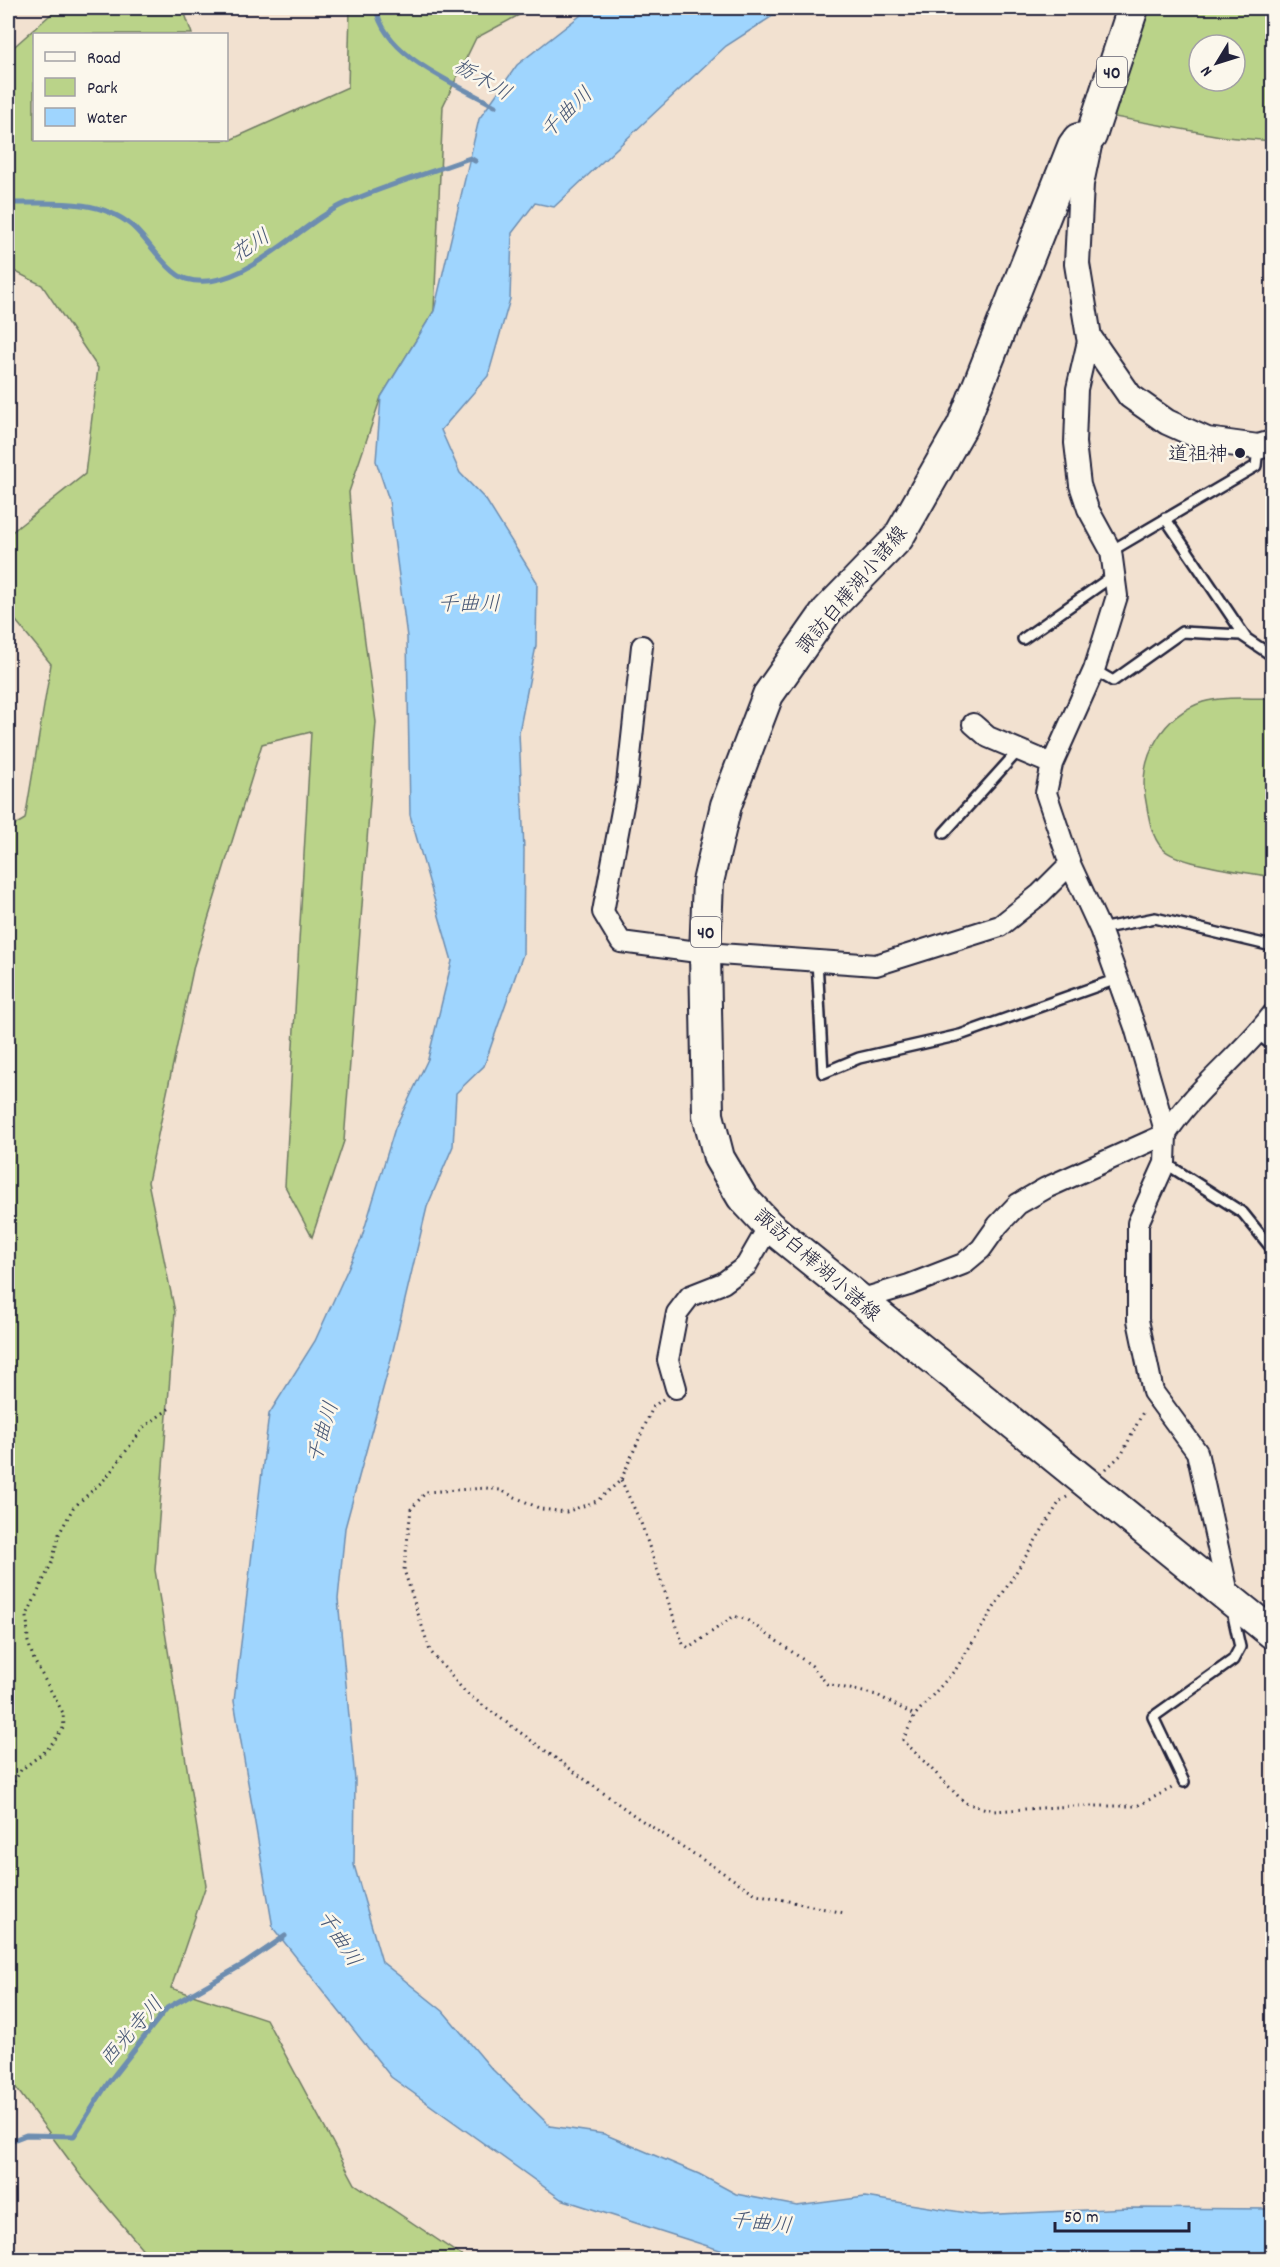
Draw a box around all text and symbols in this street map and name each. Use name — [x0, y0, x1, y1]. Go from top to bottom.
legend — [33, 33, 228, 141]
north arrow — [1187, 33, 1247, 93]
text: Road — [87, 47, 121, 72]
water label: 栃木川 — [447, 53, 516, 110]
road number: 40 — [1097, 57, 1127, 87]
text: N — [1196, 60, 1219, 81]
text: Park — [87, 77, 118, 102]
water label: 千曲川 — [535, 81, 601, 147]
text: Water — [87, 107, 127, 132]
water label: 花川 — [226, 223, 277, 272]
place label: 道祖神 — [1168, 442, 1228, 470]
marker: 道祖神 — [1233, 446, 1247, 460]
street label: 諏訪白樺湖小諸線 — [791, 521, 915, 661]
water label: 千曲川 — [438, 591, 501, 621]
road number: 40 — [691, 917, 721, 947]
street label: 諏訪白樺湖小諸線 — [746, 1203, 886, 1329]
water label: 千曲川 — [301, 1398, 348, 1467]
water label: 千曲川 — [308, 1905, 367, 1974]
water label: 西光寺川 — [94, 1991, 172, 2075]
scale bar — [1055, 2195, 1188, 2233]
text: 50 m — [1064, 2206, 1099, 2231]
water label: 千曲川 — [728, 2207, 794, 2243]

